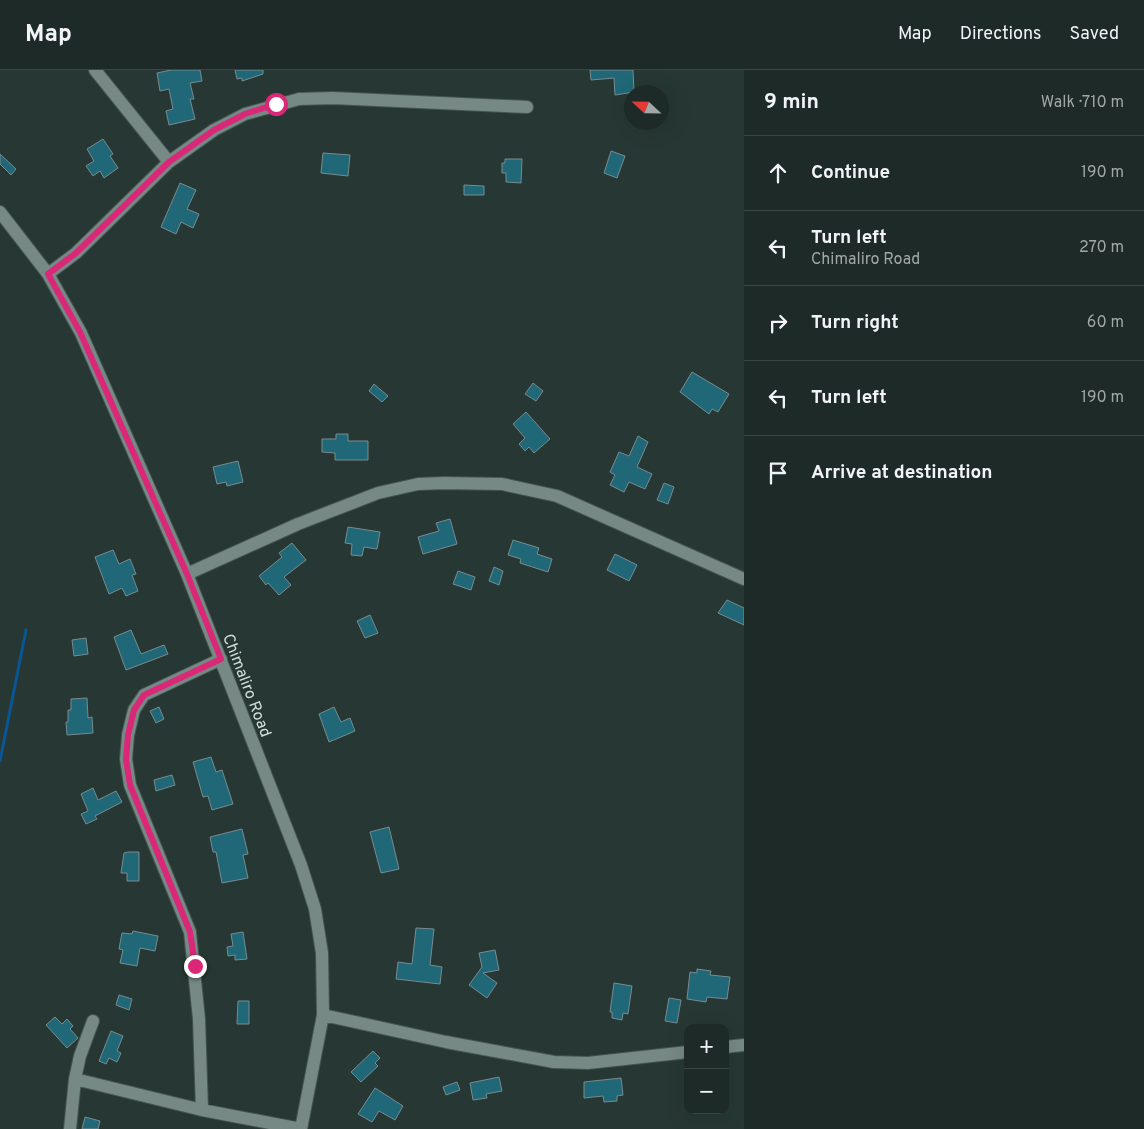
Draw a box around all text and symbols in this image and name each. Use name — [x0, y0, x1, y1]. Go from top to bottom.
text: Map — [25, 20, 72, 50]
text: Map — [898, 23, 932, 46]
text: Directions — [960, 23, 1042, 46]
text: Saved — [1070, 23, 1119, 46]
north arrow — [624, 85, 669, 130]
text: 9 min — [764, 89, 819, 116]
route start — [265, 93, 288, 116]
text: Walk · 710 m — [1041, 93, 1124, 113]
icon: ahead — [764, 159, 792, 187]
text: Continue — [811, 161, 890, 185]
text: 190 m — [1081, 163, 1124, 183]
text: Turn left — [811, 226, 887, 250]
icon: left — [764, 234, 792, 262]
text: 270 m — [1079, 238, 1124, 258]
text: Chimaliro Road — [811, 250, 920, 270]
icon: right — [764, 309, 792, 337]
text: Turn right — [811, 311, 899, 335]
text: 60 m — [1087, 313, 1124, 333]
icon: left — [764, 384, 792, 412]
text: Turn left — [811, 386, 887, 410]
text: 190 m — [1081, 388, 1124, 408]
icon: arrive — [764, 459, 792, 487]
text: Arrive at destination — [811, 461, 992, 485]
street label: Chimaliro Road — [217, 631, 275, 740]
route end — [184, 955, 207, 978]
map controls — [684, 1024, 729, 1114]
button: + — [684, 1024, 729, 1069]
button: − — [684, 1069, 729, 1114]

